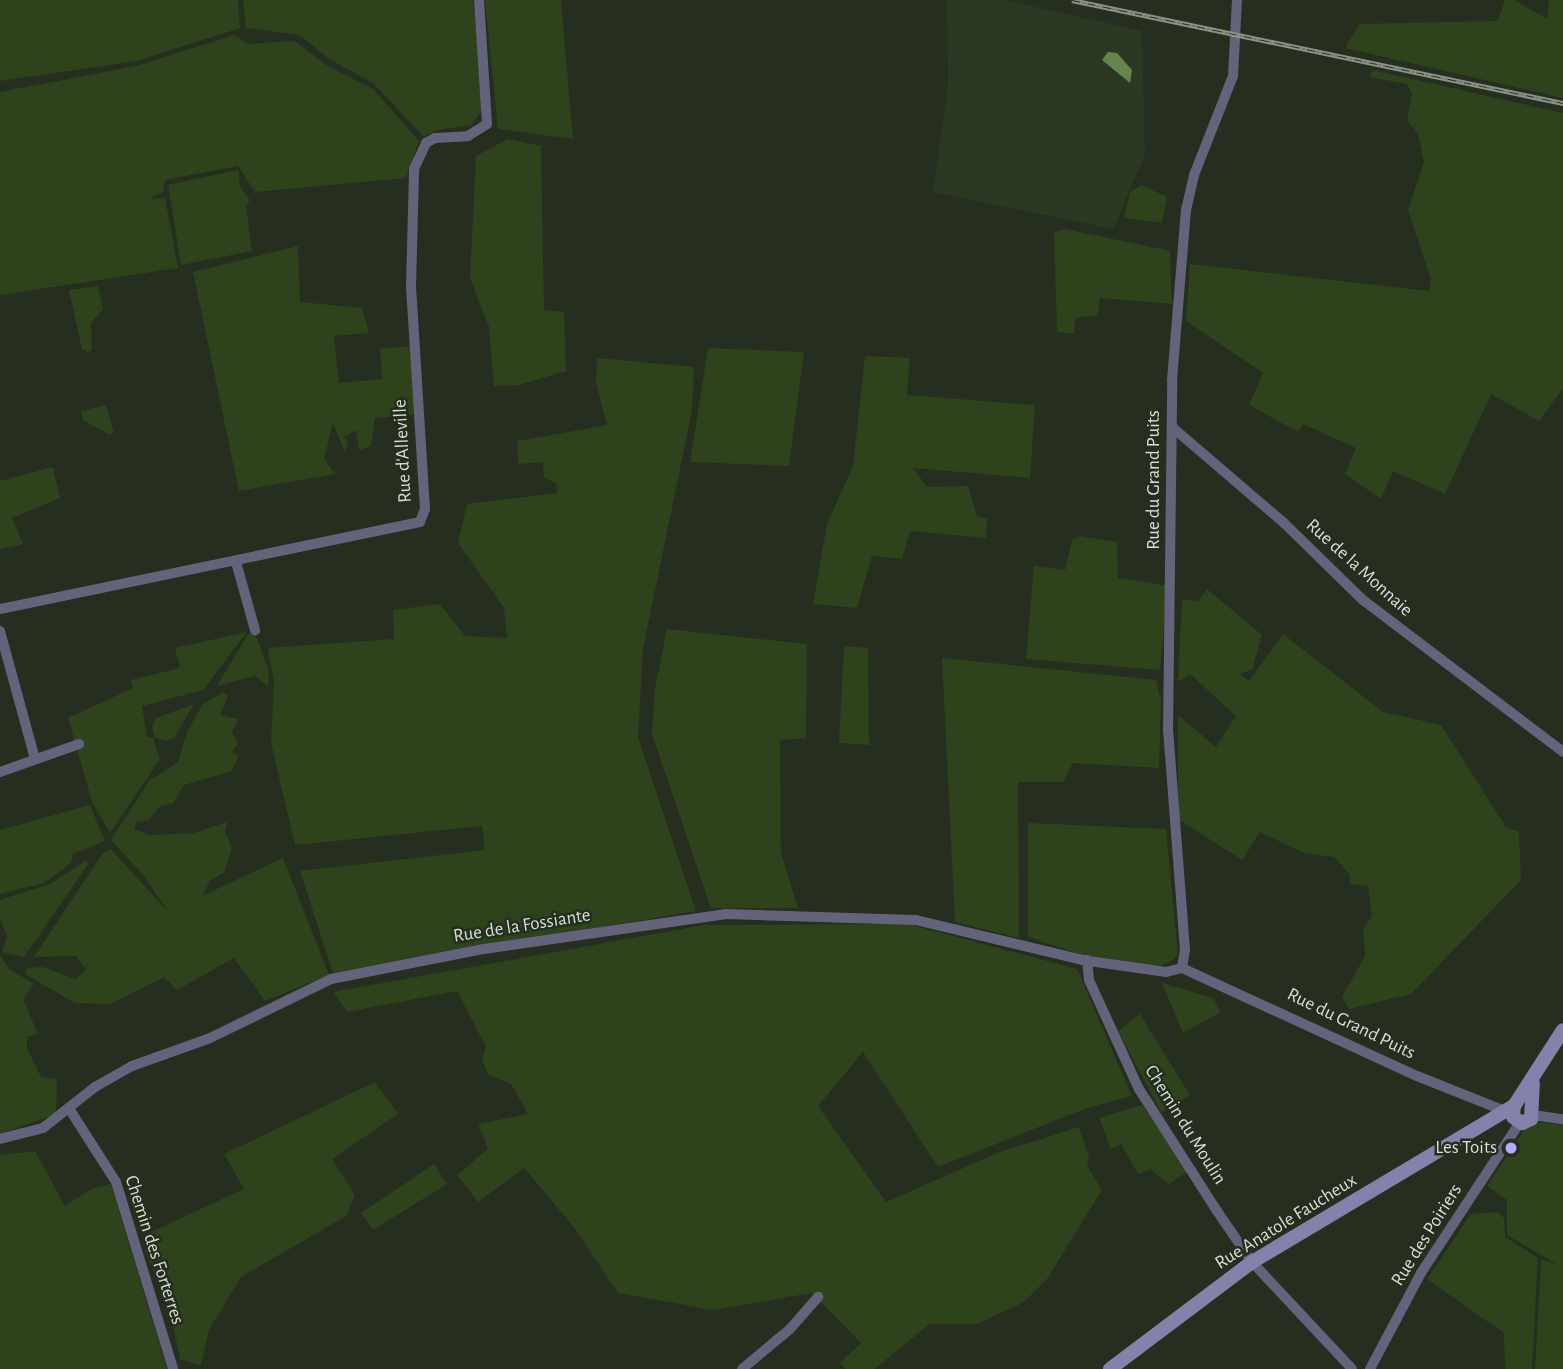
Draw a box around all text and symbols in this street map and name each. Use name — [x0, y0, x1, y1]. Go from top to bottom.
street label: Rue d'Alleville — [389, 399, 417, 503]
street label: Rue du Grand Puits — [1143, 410, 1165, 550]
street label: Rue de la Monnaie — [1301, 514, 1417, 622]
street label: Rue de la Fossiante — [452, 904, 592, 948]
street label: Rue du Grand Puits — [1283, 983, 1419, 1065]
street label: Chemin du Moulin — [1139, 1061, 1231, 1189]
place label: Les Toits — [1435, 1137, 1497, 1159]
marker: Les Toits — [1503, 1140, 1519, 1156]
street label: Rue Anatole Faucheux — [1211, 1169, 1361, 1275]
street label: Chemin des Forterres — [119, 1173, 189, 1327]
street label: Rue des Poiriers — [1387, 1180, 1467, 1290]

